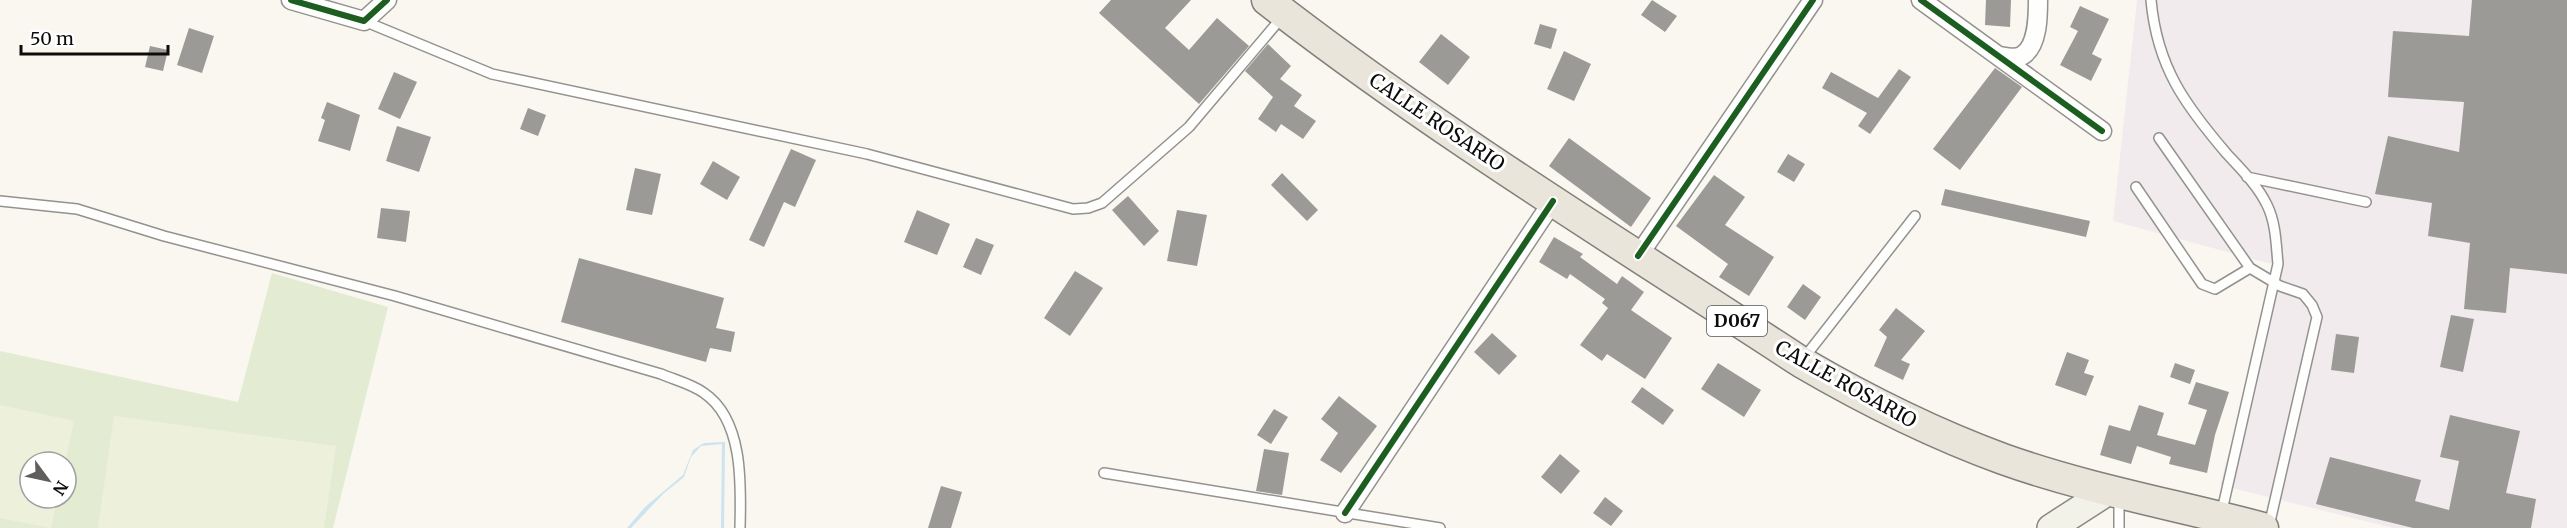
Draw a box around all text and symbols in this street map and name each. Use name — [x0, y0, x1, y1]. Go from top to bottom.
scale bar — [21, 18, 168, 56]
text: 50 m — [30, 27, 74, 50]
street label: CALLE ROSARIO — [1365, 67, 1510, 176]
road number: D067 — [1707, 306, 1767, 336]
street label: CALLE ROSARIO — [1771, 334, 1921, 433]
north arrow — [18, 450, 78, 510]
text: N — [49, 477, 72, 499]

